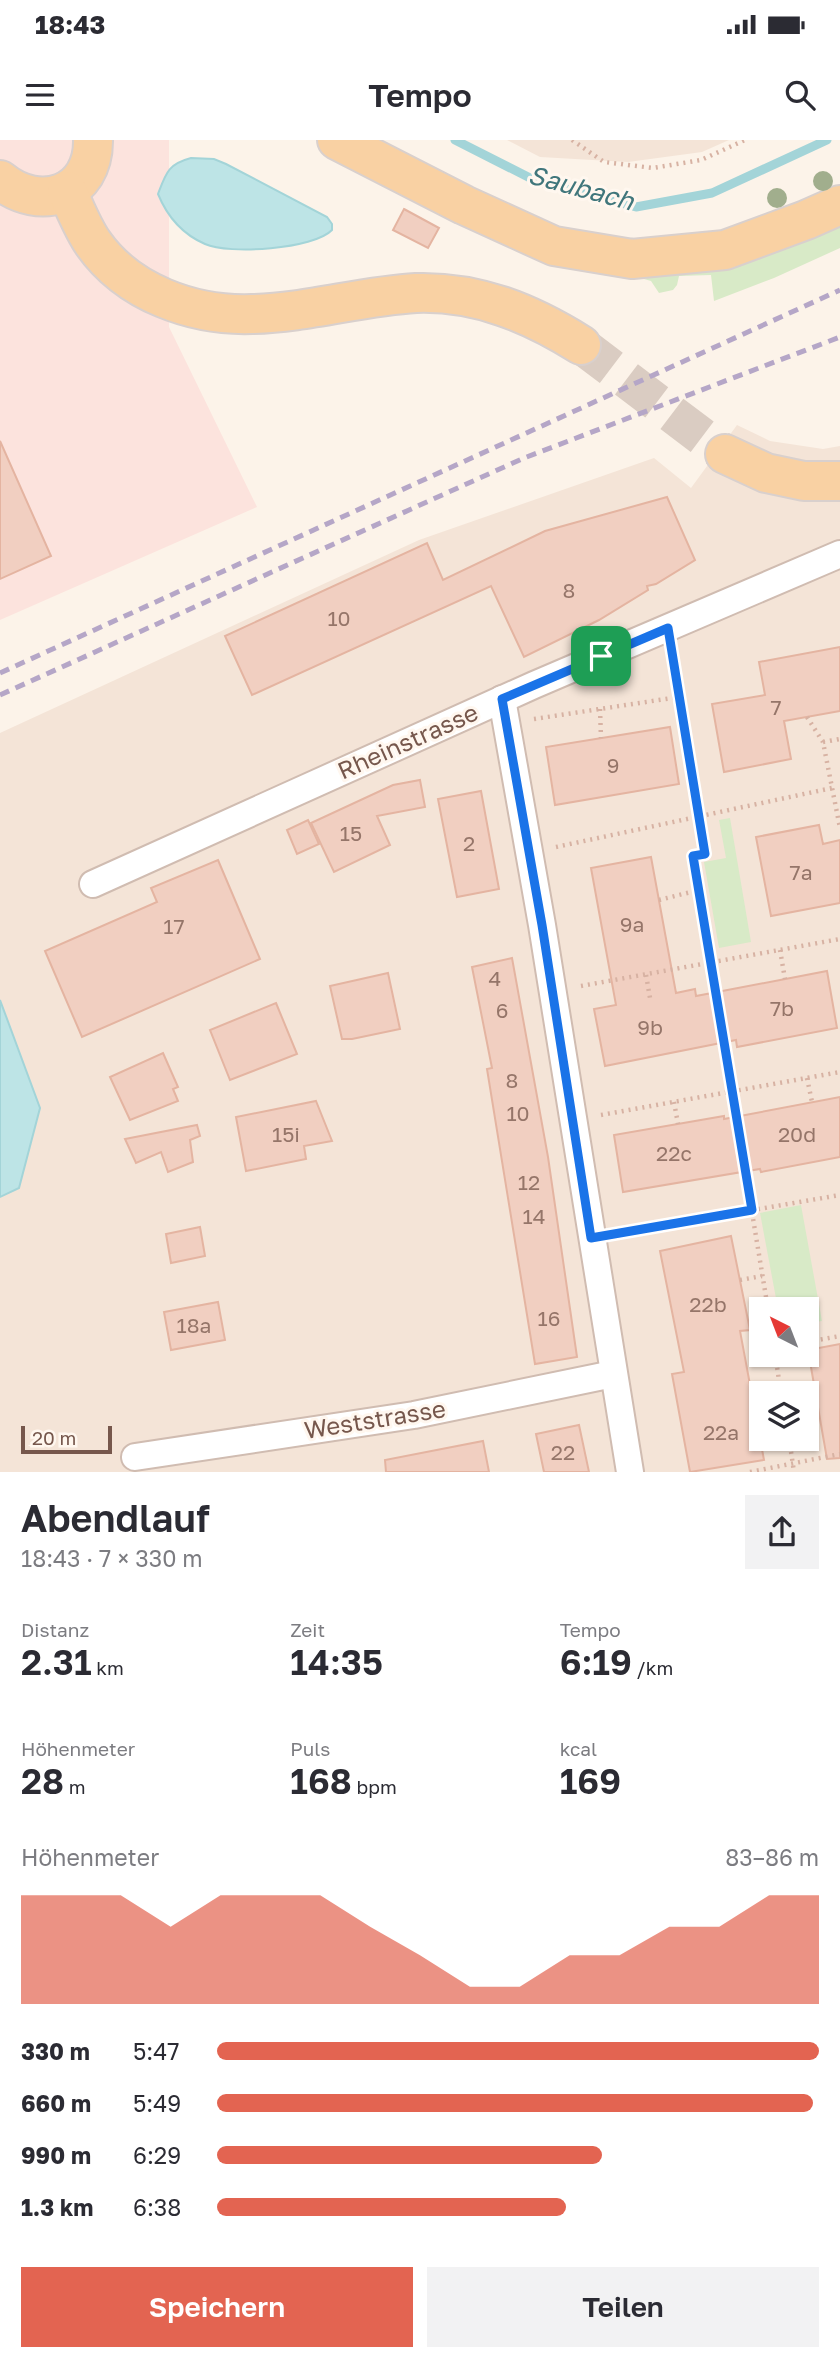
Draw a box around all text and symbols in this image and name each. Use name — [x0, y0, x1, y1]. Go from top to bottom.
text: 18:43 — [35, 9, 105, 40]
icon: menu — [21, 76, 59, 114]
text: Tempo — [368, 76, 472, 114]
icon: search — [781, 76, 819, 114]
water label: Saubach — [525, 159, 638, 217]
house number: 8 — [563, 577, 575, 603]
house number: 10 — [327, 605, 351, 631]
pin — [571, 626, 631, 686]
icon: arrive — [582, 637, 620, 675]
house number: 7 — [770, 694, 782, 720]
street label: Rheinstrasse — [333, 697, 482, 784]
house number: 9 — [607, 752, 619, 778]
house number: 15 — [340, 820, 362, 846]
house number: 2 — [463, 830, 475, 856]
house number: 7a — [790, 859, 813, 885]
house number: 9a — [620, 911, 644, 937]
house number: 17 — [163, 913, 185, 939]
house number: 4 — [489, 965, 501, 991]
house number: 7b — [770, 995, 794, 1021]
house number: 6 — [496, 997, 508, 1023]
house number: 9b — [637, 1014, 663, 1040]
house number: 8 — [506, 1067, 518, 1093]
house number: 10 — [506, 1100, 530, 1126]
house number: 15i — [272, 1121, 300, 1147]
house number: 20d — [778, 1121, 816, 1147]
house number: 22c — [656, 1140, 692, 1166]
house number: 12 — [518, 1169, 540, 1195]
house number: 14 — [523, 1203, 546, 1229]
house number: 22b — [689, 1291, 727, 1317]
north arrow — [749, 1297, 819, 1367]
map controls — [749, 1297, 819, 1451]
house number: 16 — [538, 1305, 560, 1331]
house number: 18a — [177, 1312, 211, 1338]
button: layers — [749, 1381, 819, 1451]
street label: Weststrasse — [302, 1393, 447, 1444]
house number: 22a — [703, 1419, 739, 1445]
scale bar — [21, 1423, 112, 1455]
text: 20 m — [32, 1426, 76, 1449]
house number: 22 — [551, 1439, 575, 1465]
text: Abendlauf — [21, 1495, 210, 1540]
button: share — [745, 1495, 819, 1569]
text: 18:43 · 7 × 330 m — [21, 1544, 203, 1572]
text: Distanz — [21, 1618, 89, 1641]
text: Zeit — [290, 1618, 325, 1641]
text: Tempo — [560, 1618, 621, 1641]
text: 2.31 — [21, 1641, 92, 1683]
text: 14:35 — [290, 1641, 383, 1683]
text: 6:19 — [560, 1641, 632, 1683]
text: km — [92, 1656, 124, 1679]
text: /km — [632, 1656, 673, 1679]
text: Höhenmeter — [21, 1737, 135, 1760]
text: Puls — [290, 1737, 330, 1760]
text: kcal — [560, 1737, 597, 1760]
text: 28 — [21, 1760, 64, 1802]
text: 168 — [290, 1760, 352, 1802]
text: 169 — [560, 1760, 621, 1802]
text: m — [64, 1775, 86, 1798]
text: bpm — [352, 1775, 397, 1798]
text: Höhenmeter — [21, 1843, 159, 1871]
text: 83–86 m — [725, 1843, 819, 1871]
text: 330 m — [21, 2037, 90, 2065]
text: 5:47 — [133, 2037, 179, 2065]
text: 660 m — [21, 2089, 91, 2117]
text: 5:49 — [133, 2089, 181, 2117]
text: 990 m — [21, 2141, 91, 2169]
text: 6:29 — [133, 2141, 181, 2169]
text: 1.3 km — [21, 2193, 93, 2221]
text: 6:38 — [133, 2193, 181, 2221]
button: Speichern — [21, 2267, 413, 2347]
button: Teilen — [427, 2267, 819, 2347]

